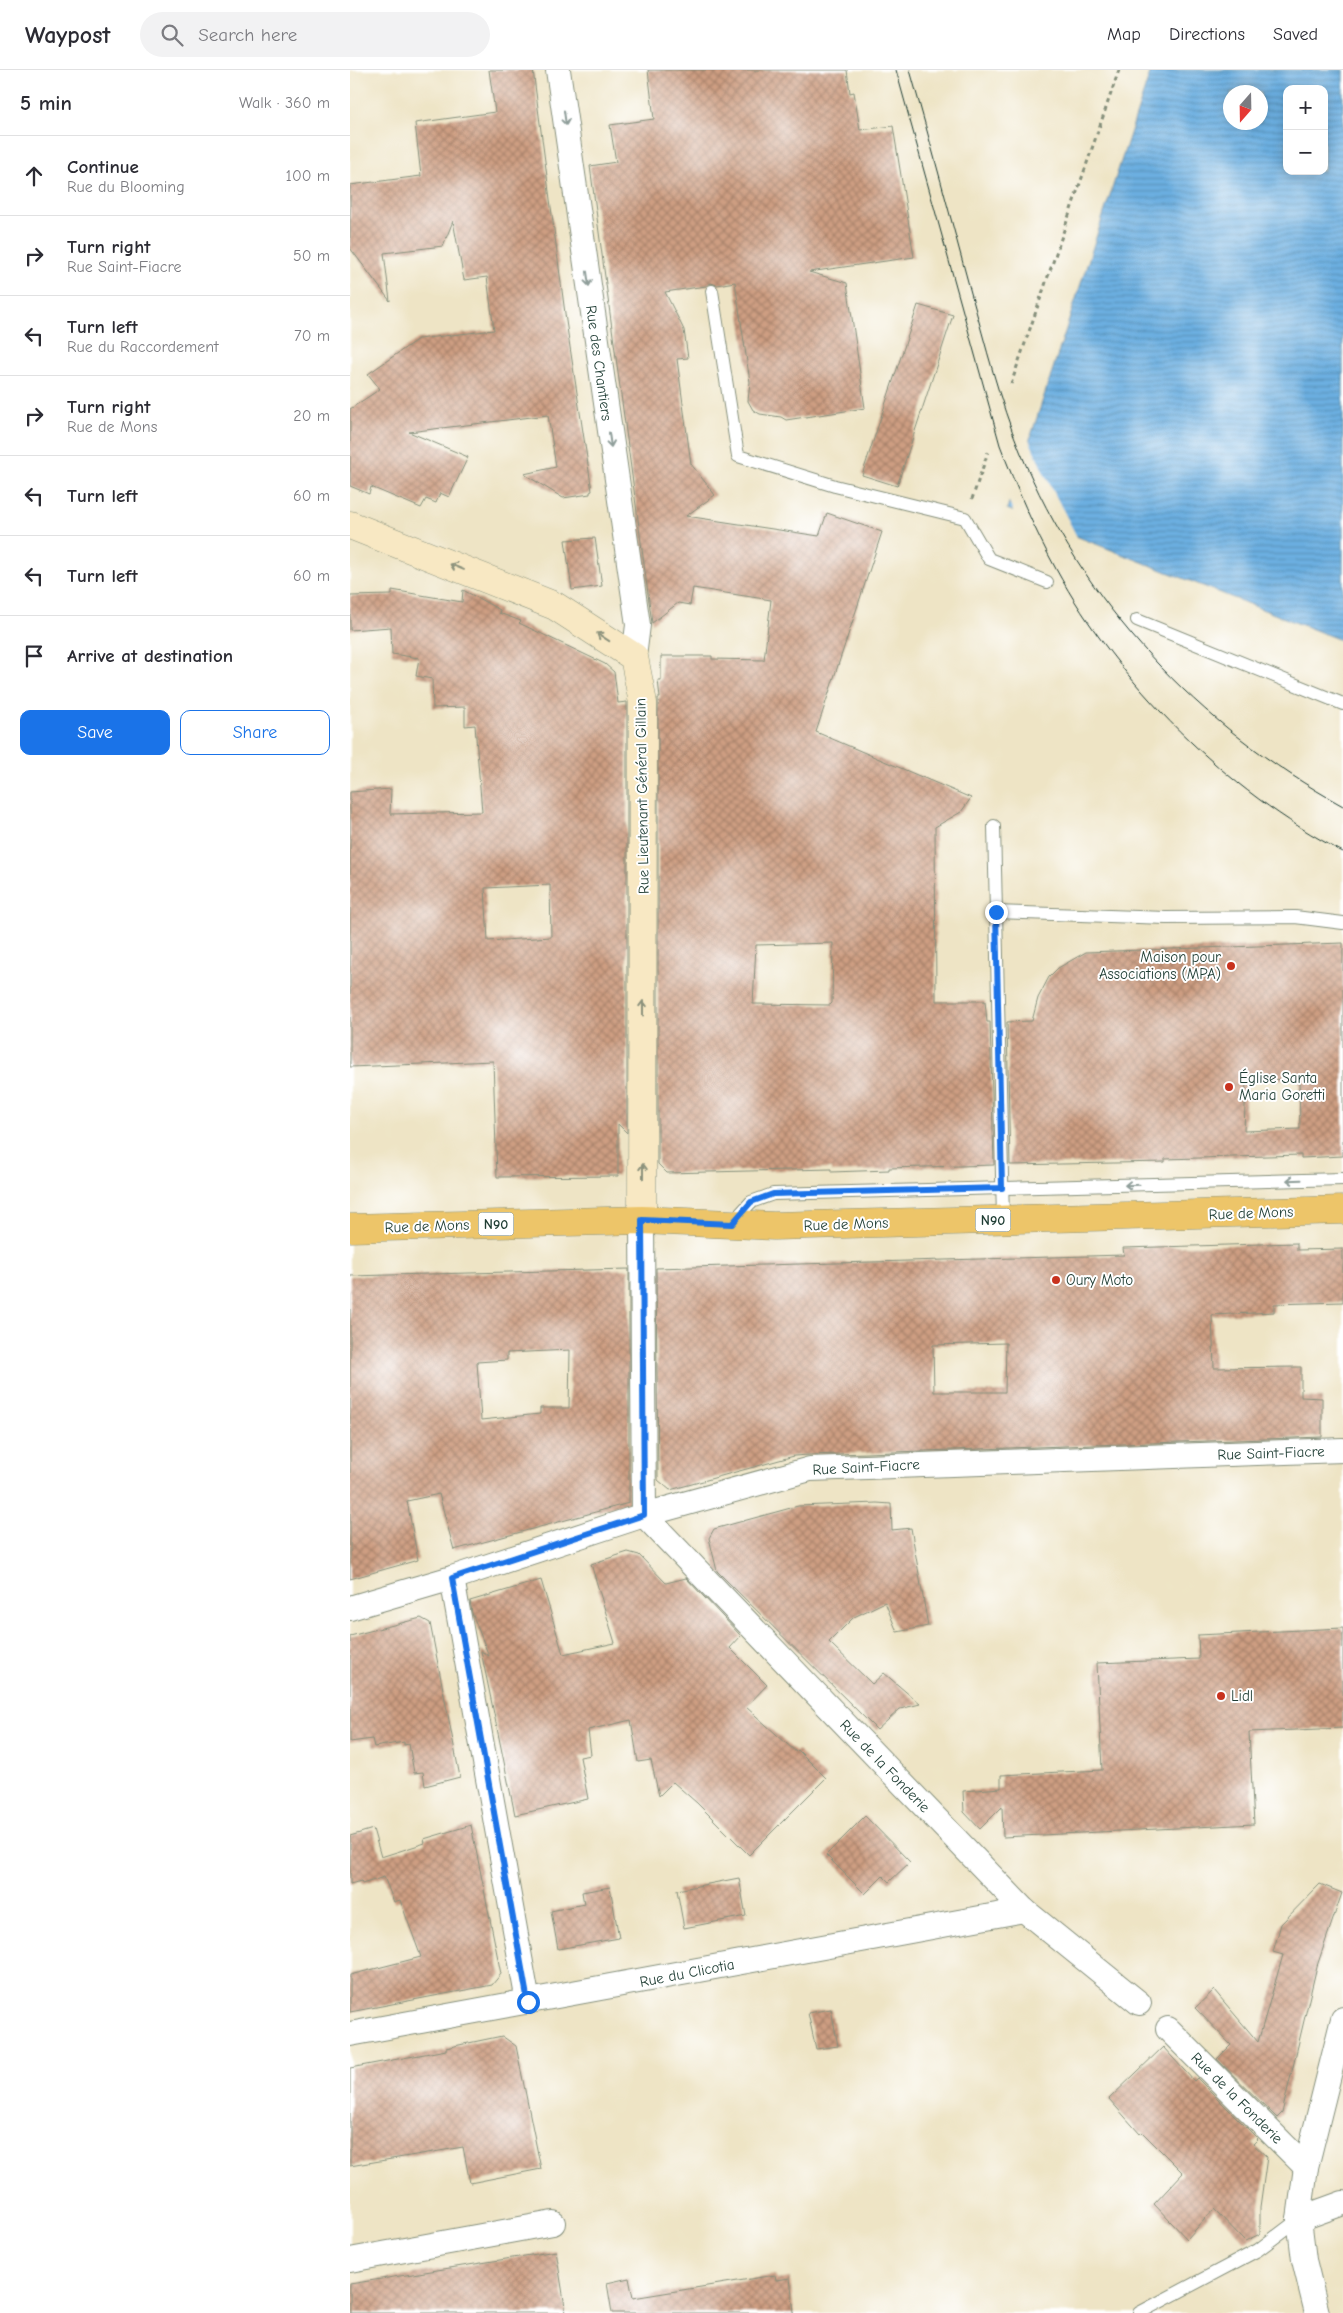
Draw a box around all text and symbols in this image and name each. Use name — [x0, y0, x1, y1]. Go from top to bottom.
search box — [140, 12, 490, 57]
text: Waypost — [25, 21, 110, 49]
icon: search — [158, 21, 186, 49]
text: Search here — [198, 24, 297, 46]
text: Map — [1107, 24, 1141, 45]
text: Directions — [1169, 24, 1245, 45]
text: Saved — [1273, 24, 1318, 45]
north arrow — [1223, 85, 1268, 130]
map controls — [1283, 85, 1328, 175]
button: + — [1283, 85, 1328, 130]
text: 5 min — [20, 91, 72, 115]
text: Walk · 360 m — [239, 94, 330, 112]
one-way arrow — [560, 110, 570, 126]
button: − — [1283, 130, 1328, 175]
text: Continue — [67, 156, 139, 178]
icon: ahead — [20, 162, 48, 190]
text: 100 m — [286, 167, 330, 185]
text: Rue du Blooming — [67, 178, 185, 196]
text: Turn right — [67, 236, 151, 258]
icon: right — [20, 242, 48, 270]
text: 50 m — [293, 247, 330, 265]
text: Rue Saint-Fiacre — [67, 258, 182, 276]
one-way arrow — [583, 271, 593, 287]
street label: Rue des Chantiers — [582, 304, 616, 422]
text: Turn left — [67, 316, 138, 338]
icon: left — [20, 322, 48, 350]
text: 70 m — [294, 327, 330, 345]
text: Rue du Raccordement — [67, 338, 219, 356]
text: Turn right — [67, 396, 151, 418]
icon: right — [20, 402, 48, 430]
text: 20 m — [293, 407, 330, 425]
text: Rue de Mons — [67, 418, 157, 436]
one-way arrow — [605, 432, 615, 448]
icon: left — [20, 482, 48, 510]
text: Turn left — [67, 485, 138, 507]
text: 60 m — [293, 487, 330, 505]
icon: left — [20, 562, 48, 590]
one-way arrow — [449, 562, 465, 571]
text: Turn left — [67, 565, 138, 587]
text: 60 m — [293, 567, 330, 585]
one-way arrow — [596, 631, 610, 641]
icon: arrive — [20, 642, 48, 670]
text: Arrive at destination — [67, 645, 233, 667]
street label: Rue Lieutenant Général Gillain — [631, 698, 653, 894]
button: Save — [20, 710, 170, 755]
button: Share — [180, 710, 330, 755]
route end — [985, 901, 1008, 924]
place label: Maison pour Associations (MPA) — [1099, 948, 1221, 983]
marker: Maison pour Associations (MPA) — [1225, 960, 1237, 972]
one-way arrow — [638, 1001, 648, 1017]
place label: Église Santa Maria Goretti — [1239, 1068, 1325, 1104]
marker: Église Santa Maria Goretti — [1223, 1081, 1235, 1093]
one-way arrow — [638, 1163, 648, 1180]
one-way arrow — [1287, 1175, 1303, 1185]
one-way arrow — [1124, 1180, 1140, 1189]
street label: Rue de Mons — [1208, 1203, 1294, 1223]
road number: N90 — [976, 1208, 1010, 1232]
road number: N90 — [478, 1212, 514, 1236]
street label: Rue de Mons — [803, 1214, 889, 1234]
street label: Rue de Mons — [384, 1216, 470, 1236]
place label: Oury Moto — [1066, 1271, 1133, 1289]
marker: Oury Moto — [1050, 1274, 1062, 1286]
street label: Rue Saint-Fiacre — [1217, 1442, 1325, 1464]
street label: Rue Saint-Fiacre — [812, 1455, 921, 1479]
place label: Lidl — [1231, 1687, 1253, 1705]
marker: Lidl — [1215, 1690, 1227, 1702]
street label: Rue de la Fonderie — [836, 1716, 934, 1816]
street label: Rue du Clicotia — [638, 1955, 736, 1991]
route start — [517, 1991, 540, 2014]
street label: Rue de la Fonderie — [1187, 2048, 1287, 2148]

